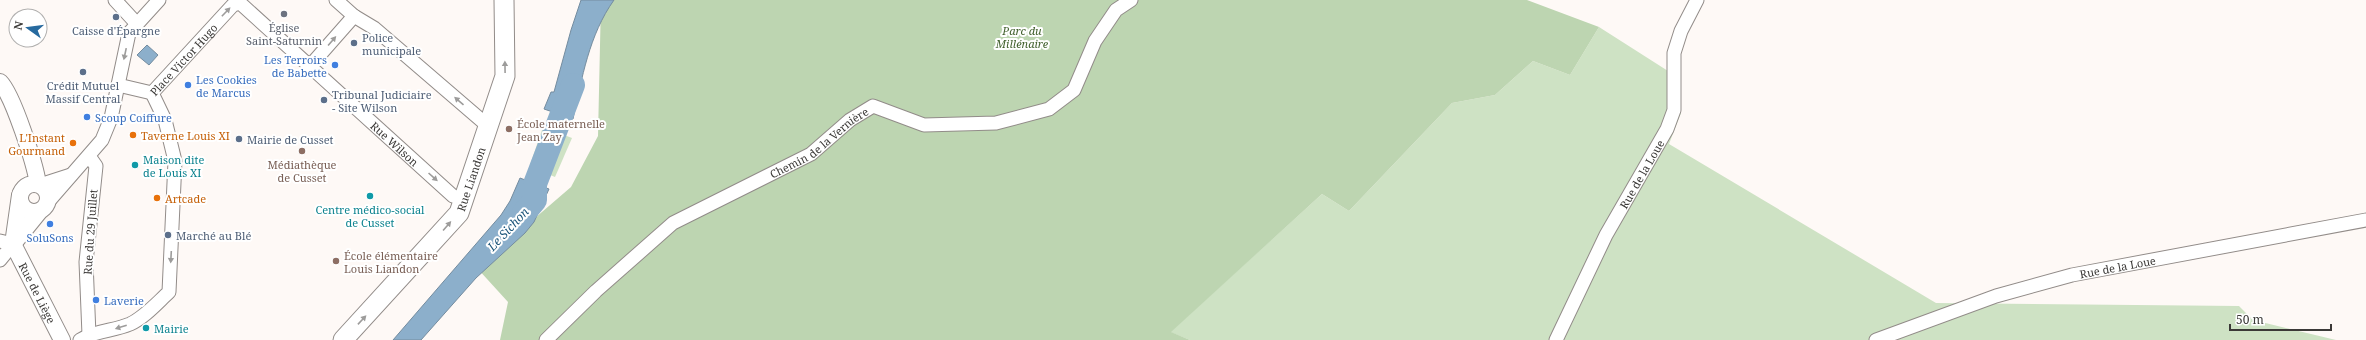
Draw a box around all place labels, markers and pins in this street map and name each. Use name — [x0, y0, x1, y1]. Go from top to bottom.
marker: Église Saint-Saturnin — [279, 9, 289, 19]
marker: Caisse d'Épargne — [111, 12, 121, 22]
place label: Église Saint-Saturnin — [246, 20, 322, 48]
place label: Caisse d'Épargne — [72, 23, 160, 38]
place label: Police municipale — [362, 30, 421, 58]
marker: Police municipale — [349, 38, 359, 48]
place label: Les Terroirs de Babette — [264, 52, 327, 80]
marker: Les Terroirs de Babette — [330, 60, 340, 70]
marker: Crédit Mutuel Massif Central — [78, 67, 88, 77]
place label: Les Cookies de Marcus — [196, 72, 257, 100]
place label: Crédit Mutuel Massif Central — [45, 78, 121, 106]
marker: Les Cookies de Marcus — [183, 80, 193, 90]
place label: Tribunal Judiciaire - Site Wilson — [332, 87, 432, 115]
marker: Tribunal Judiciaire - Site Wilson — [319, 95, 329, 105]
place label: Scoup Coiffure — [95, 110, 172, 125]
marker: Scoup Coiffure — [82, 112, 92, 122]
place label: École maternelle Jean Zay — [516, 116, 605, 144]
marker: École maternelle Jean Zay — [504, 124, 514, 134]
place label: Taverne Louis XI — [141, 128, 230, 143]
place label: L'Instant Gourmand — [8, 130, 65, 158]
marker: Taverne Louis XI — [128, 130, 138, 140]
place label: Mairie de Cusset — [247, 132, 334, 147]
marker: Mairie de Cusset — [234, 134, 244, 144]
marker: L'Instant Gourmand — [68, 138, 78, 148]
marker: Médiathèque de Cusset — [297, 146, 307, 156]
place label: Maison dite de Louis XI — [143, 152, 204, 180]
place label: Médiathèque de Cusset — [267, 157, 337, 185]
marker: Maison dite de Louis XI — [130, 160, 140, 170]
place label: Artcade — [165, 191, 206, 206]
marker: Centre médico-social de Cusset — [365, 191, 375, 201]
marker: Artcade — [152, 193, 162, 203]
place label: Centre médico-social de Cusset — [315, 202, 425, 230]
marker: SoluSons — [45, 219, 55, 229]
place label: Marché au Blé — [176, 228, 251, 243]
place label: SoluSons — [26, 230, 74, 245]
marker: Marché au Blé — [163, 230, 173, 240]
place label: École élémentaire Louis Liandon — [344, 248, 438, 276]
marker: École élémentaire Louis Liandon — [331, 256, 341, 266]
place label: Laverie — [104, 293, 144, 308]
marker: Laverie — [91, 295, 101, 305]
place label: Mairie — [154, 321, 189, 336]
marker: Mairie — [141, 323, 151, 333]

